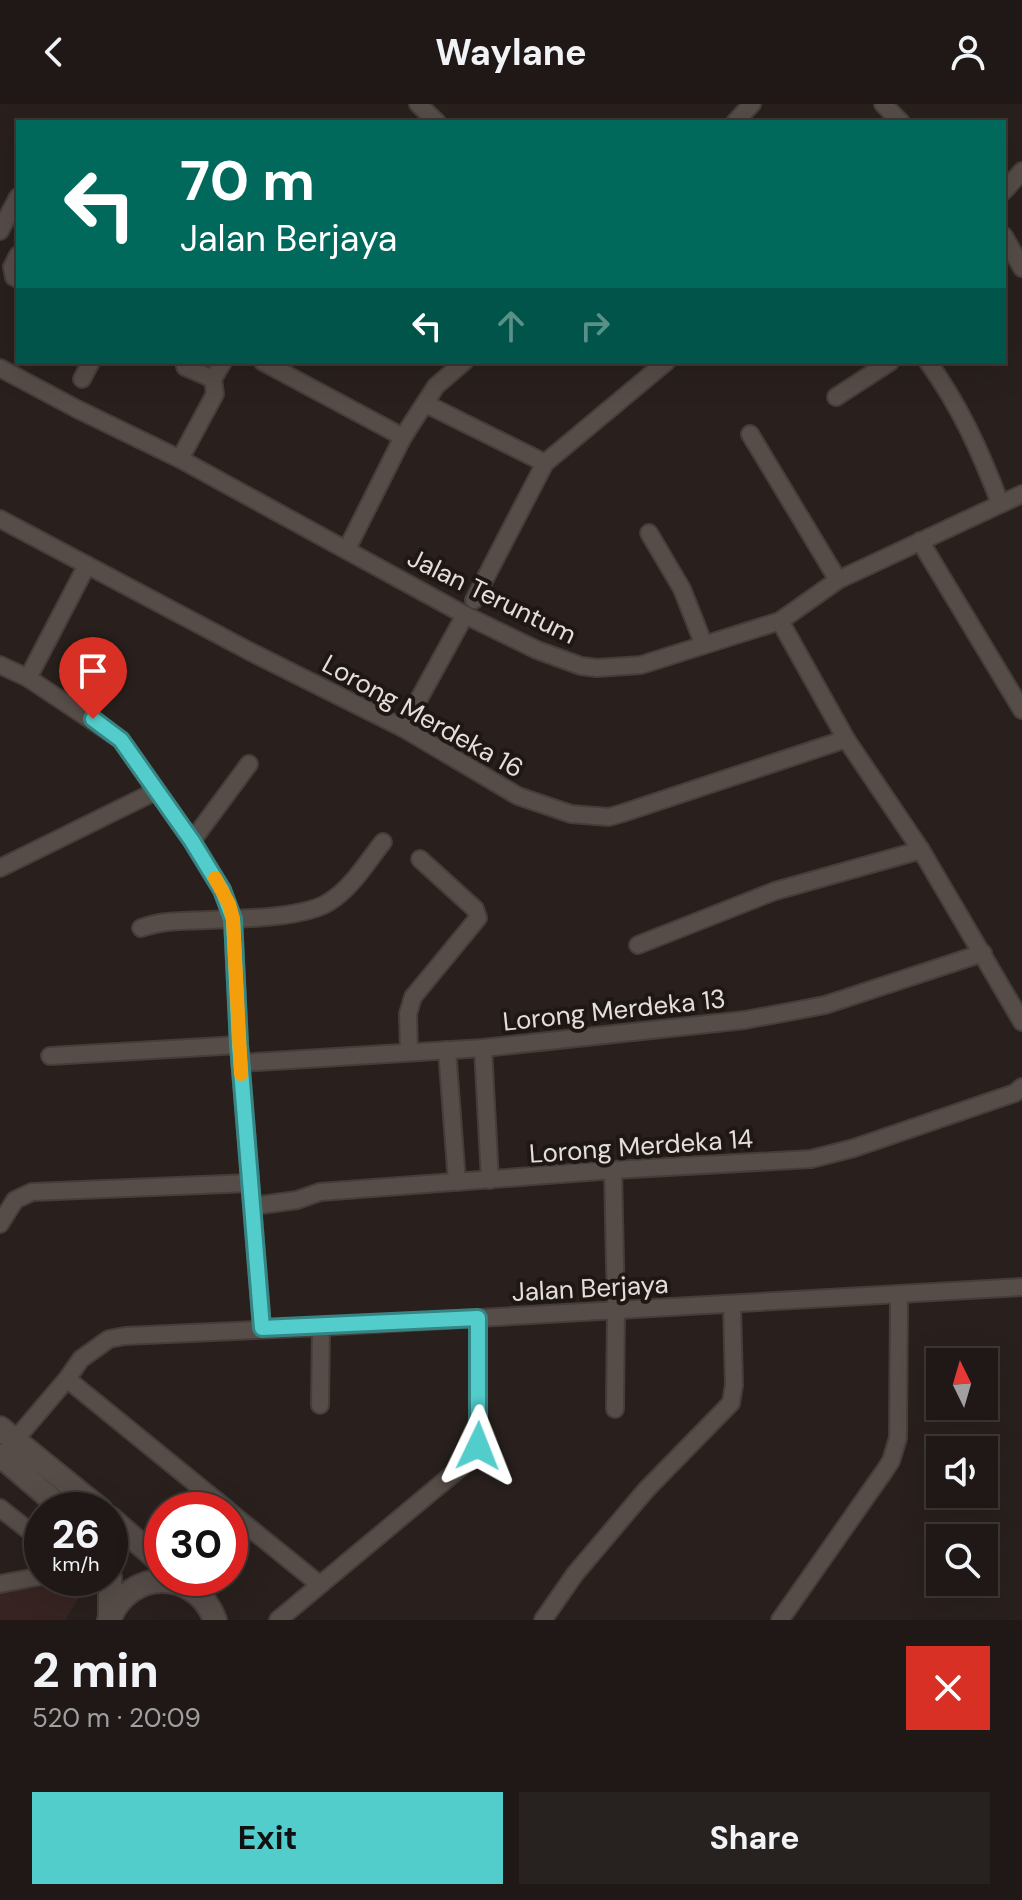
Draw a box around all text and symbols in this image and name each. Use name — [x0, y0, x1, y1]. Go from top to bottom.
text: Waylane — [435, 29, 587, 76]
icon: back — [32, 30, 76, 74]
icon: person — [946, 30, 990, 74]
text: 70 m — [180, 144, 315, 217]
icon: left — [48, 152, 152, 256]
text: Jalan Berjaya — [180, 215, 397, 262]
icon: left — [405, 304, 449, 348]
icon: ahead — [489, 304, 533, 348]
icon: right — [573, 304, 617, 348]
street label: Jalan Teruntum — [402, 540, 582, 652]
pin — [59, 637, 127, 719]
street label: Lorong Merdeka 16 — [316, 647, 530, 785]
icon: arrive — [71, 649, 115, 693]
street label: Lorong Merdeka 13 — [501, 981, 727, 1039]
street label: Lorong Merdeka 14 — [528, 1121, 754, 1171]
street label: Jalan Berjaya — [511, 1267, 669, 1309]
north arrow — [926, 1348, 998, 1420]
map controls — [926, 1348, 998, 1596]
position arrow — [436, 1404, 520, 1488]
button: sound — [926, 1436, 998, 1508]
speed limit sign: 30 — [144, 1492, 248, 1596]
text: 26 — [52, 1508, 100, 1560]
button: search — [926, 1524, 998, 1596]
text: km/h — [52, 1551, 100, 1577]
text: 2 min — [32, 1639, 159, 1702]
button: close — [906, 1646, 990, 1730]
text: 520 m · 20:09 — [32, 1701, 201, 1735]
button: Exit — [32, 1792, 503, 1884]
button: Share — [519, 1792, 990, 1884]

